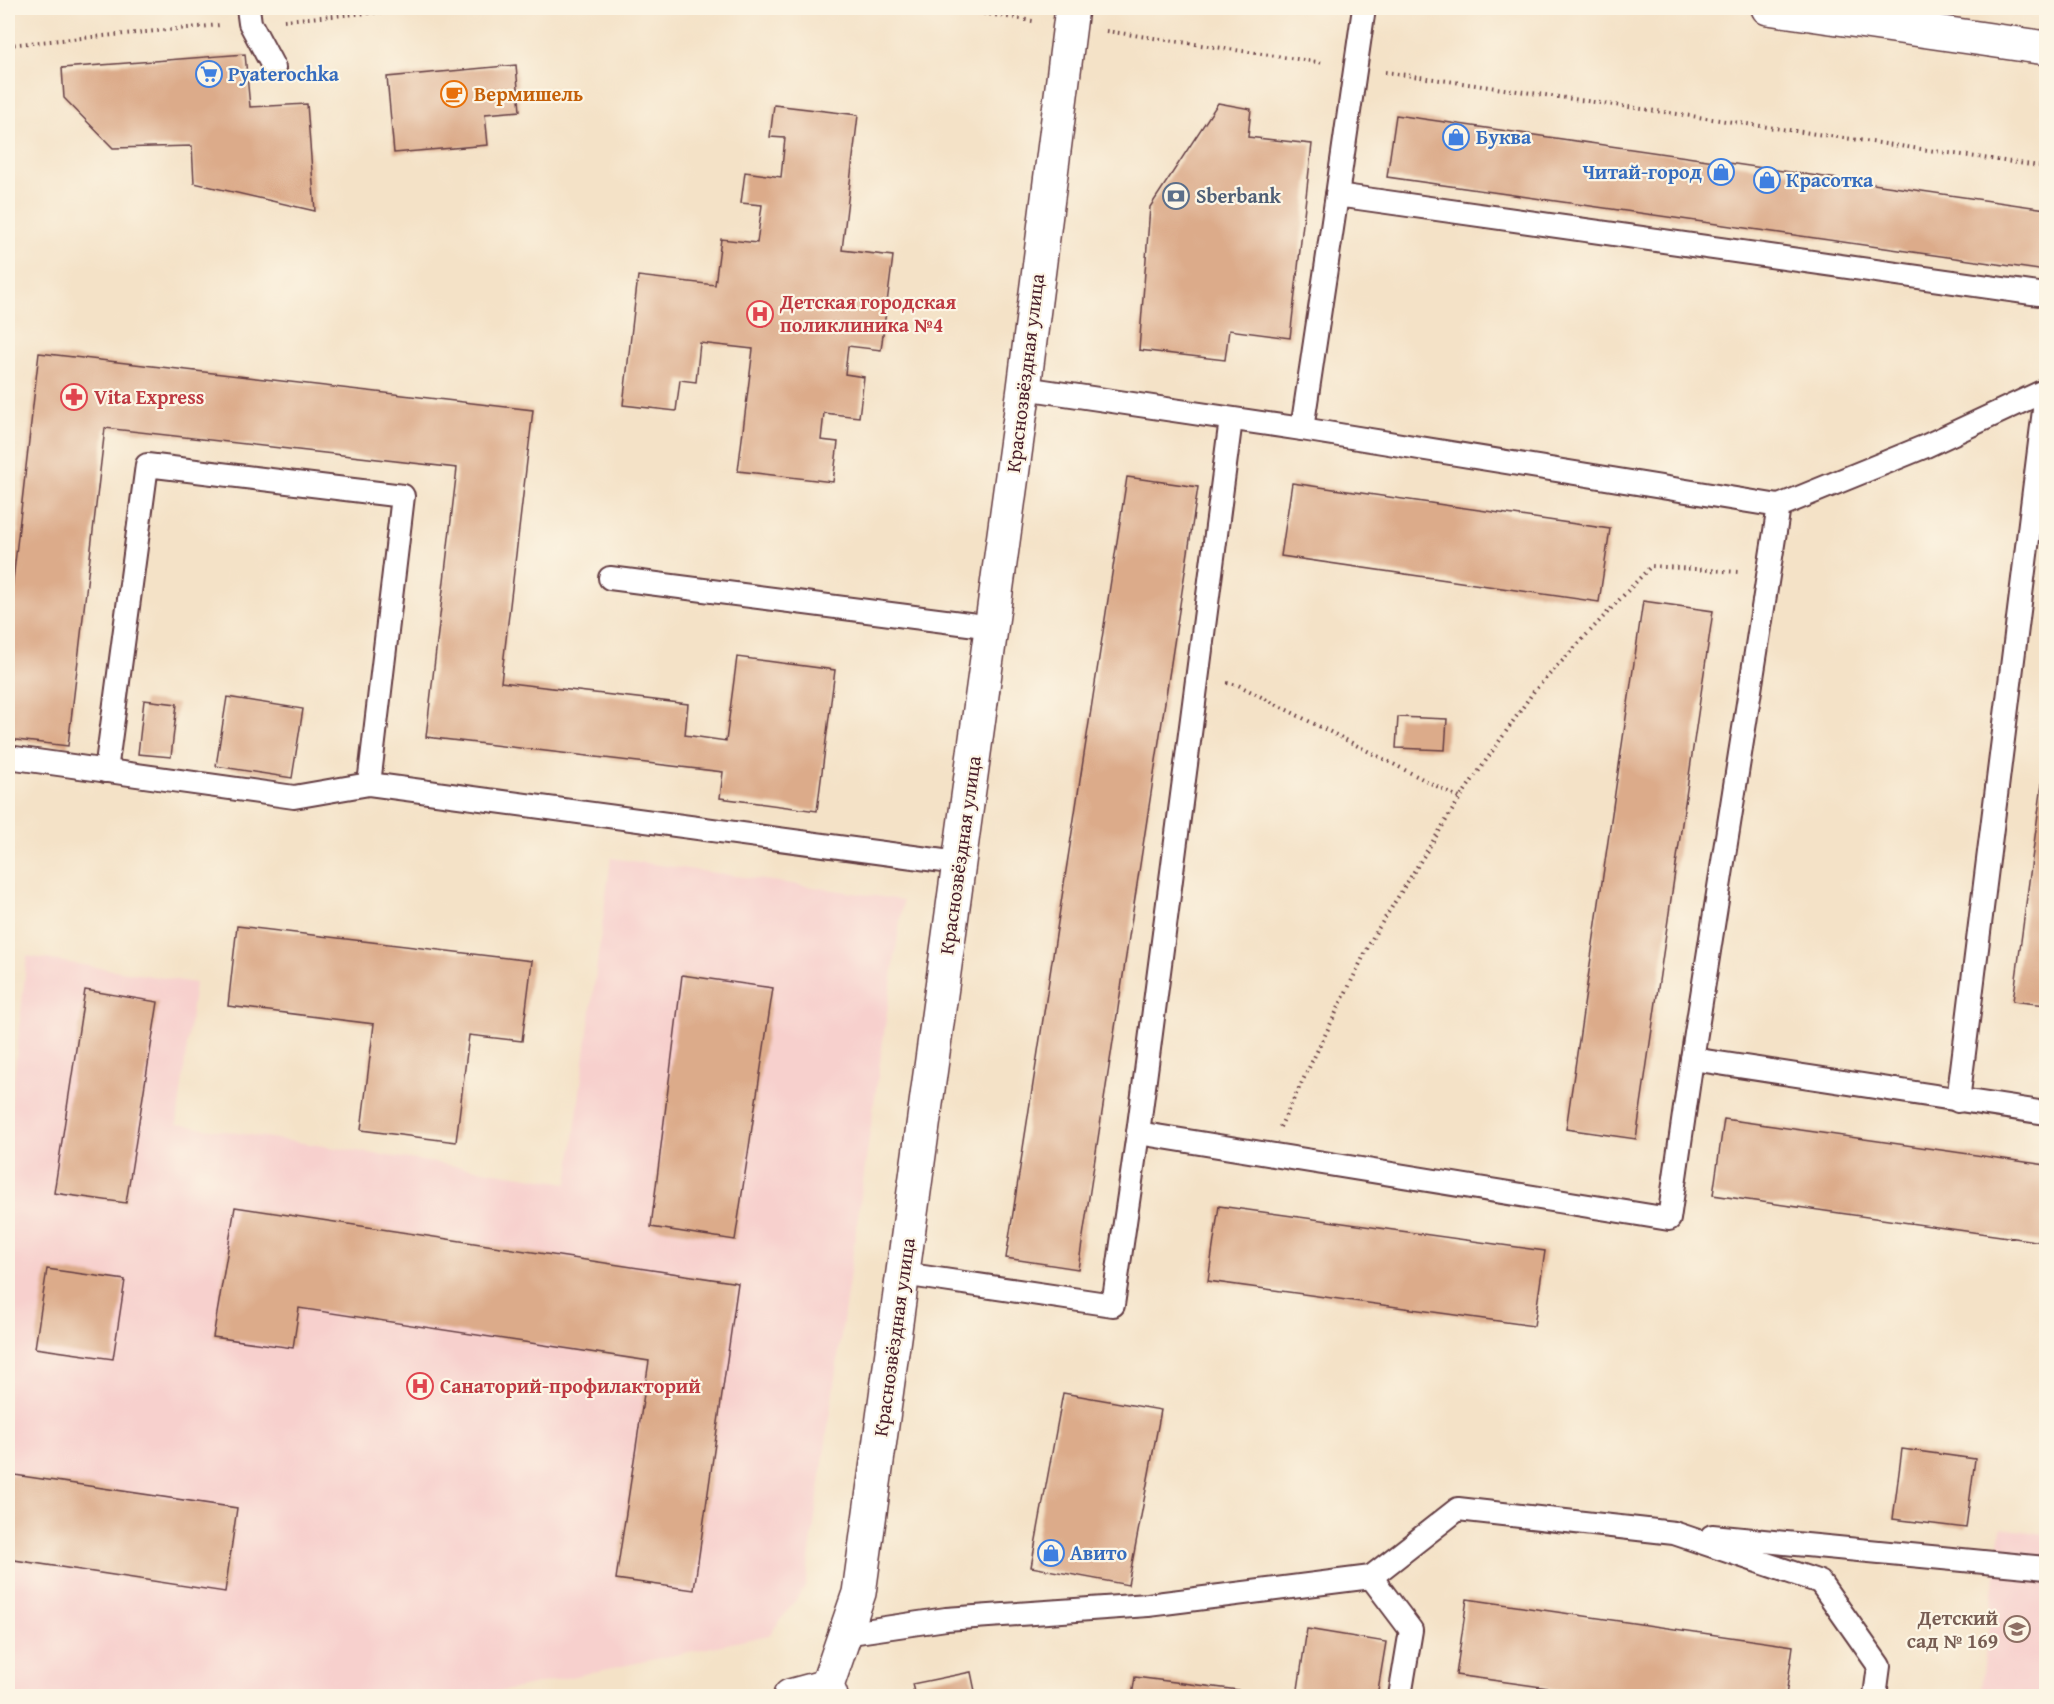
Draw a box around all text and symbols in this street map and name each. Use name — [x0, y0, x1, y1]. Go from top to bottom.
supermarket icon: Pyaterochka — [194, 59, 224, 89]
place label: Pyaterochka — [228, 59, 340, 88]
cafe icon: Вермишель — [439, 79, 469, 109]
place label: Вермишель — [474, 79, 583, 108]
shop icon: Буква — [1441, 122, 1471, 152]
place label: Буква — [1476, 122, 1532, 151]
place label: Читай-город — [1582, 157, 1702, 186]
shop icon: Читай-город — [1706, 157, 1736, 187]
shop icon: Красотка — [1752, 165, 1782, 195]
place label: Красотка — [1786, 165, 1874, 194]
bank icon: Sberbank — [1161, 181, 1191, 211]
place label: Sberbank — [1196, 181, 1281, 210]
street label: Краснозвёздная улица — [998, 271, 1051, 474]
place label: Детская городская поликлиника №4 — [779, 287, 956, 339]
hospital icon: Детская городская поликлиника №4 — [745, 299, 775, 329]
pharmacy icon: Vita Express — [59, 382, 89, 412]
place label: Vita Express — [94, 382, 204, 411]
street label: Краснозвёздная улица — [931, 753, 988, 956]
street label: Краснозвёздная улица — [865, 1235, 922, 1438]
hospital icon: Cанаторий-профилакторий — [405, 1371, 435, 1401]
place label: Cанаторий-профилакторий — [440, 1371, 701, 1400]
shop icon: Авито — [1036, 1538, 1066, 1568]
place label: Авито — [1070, 1538, 1128, 1567]
place label: Детский сад № 169 — [1907, 1603, 1998, 1655]
school or university icon: Детский сад № 169 — [2002, 1614, 2032, 1644]

